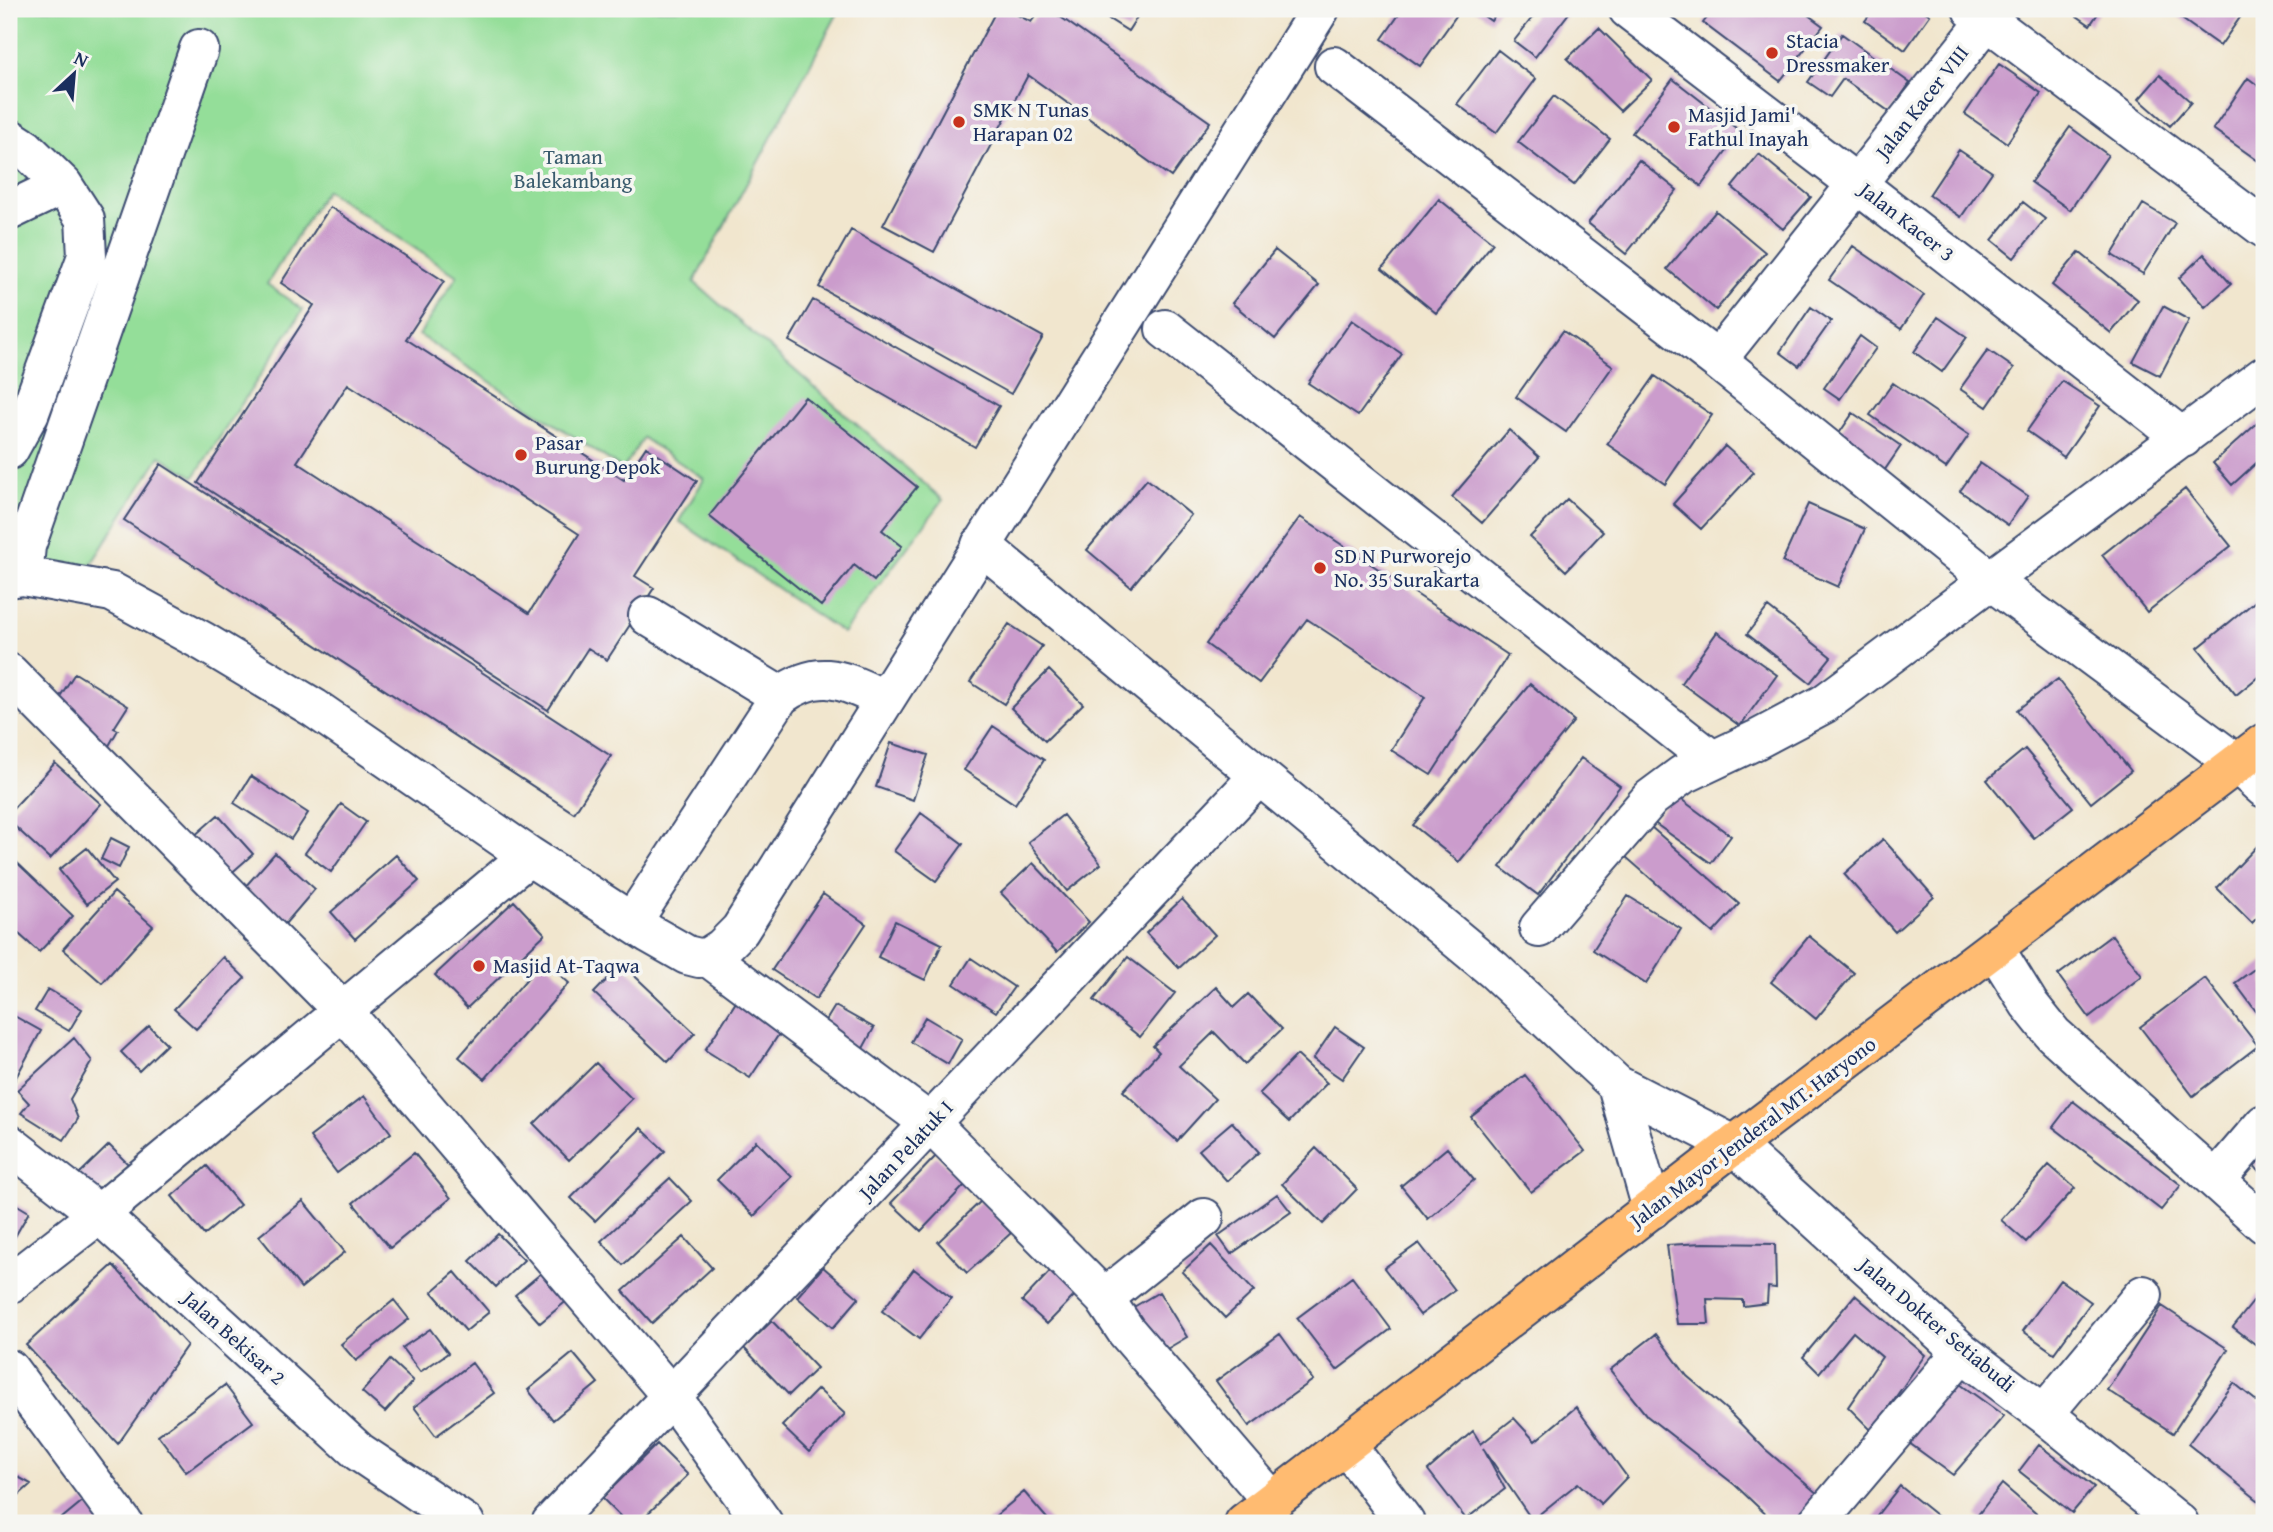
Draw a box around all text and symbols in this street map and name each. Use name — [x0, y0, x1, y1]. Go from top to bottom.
place label: Stacia Dressmaker — [1786, 25, 1890, 80]
north arrow — [38, 38, 108, 108]
street label: Jalan Kacer VIII — [1865, 38, 1976, 167]
text: N — [70, 43, 94, 74]
marker: Stacia Dressmaker — [1764, 45, 1780, 61]
place label: SMK N Tunas Harapan 02 — [973, 94, 1089, 149]
place label: Masjid Jami' Fathul Inayah — [1688, 99, 1809, 154]
marker: SMK N Tunas Harapan 02 — [951, 114, 967, 130]
marker: Masjid Jami' Fathul Inayah — [1666, 119, 1682, 135]
park label: Taman Balekambang — [514, 141, 633, 196]
street label: Jalan Kacer 3 — [1851, 173, 1962, 269]
place label: Pasar Burung Depok — [535, 427, 661, 482]
marker: Pasar Burung Depok — [513, 447, 529, 463]
place label: SD N Purworejo No. 35 Surakarta — [1334, 540, 1480, 595]
marker: SD N Purworejo No. 35 Surakarta — [1312, 560, 1328, 576]
place label: Masjid At-Taqwa — [493, 950, 640, 981]
marker: Masjid At-Taqwa — [471, 958, 487, 974]
street label: Jalan Mayor Jenderal MT. Haryono — [1621, 1029, 1882, 1236]
street label: Jalan Pelatuk I — [849, 1093, 960, 1209]
street label: Jalan Dokter Setiabudi — [1850, 1248, 2022, 1400]
street label: Jalan Bekisar 2 — [174, 1281, 293, 1392]

